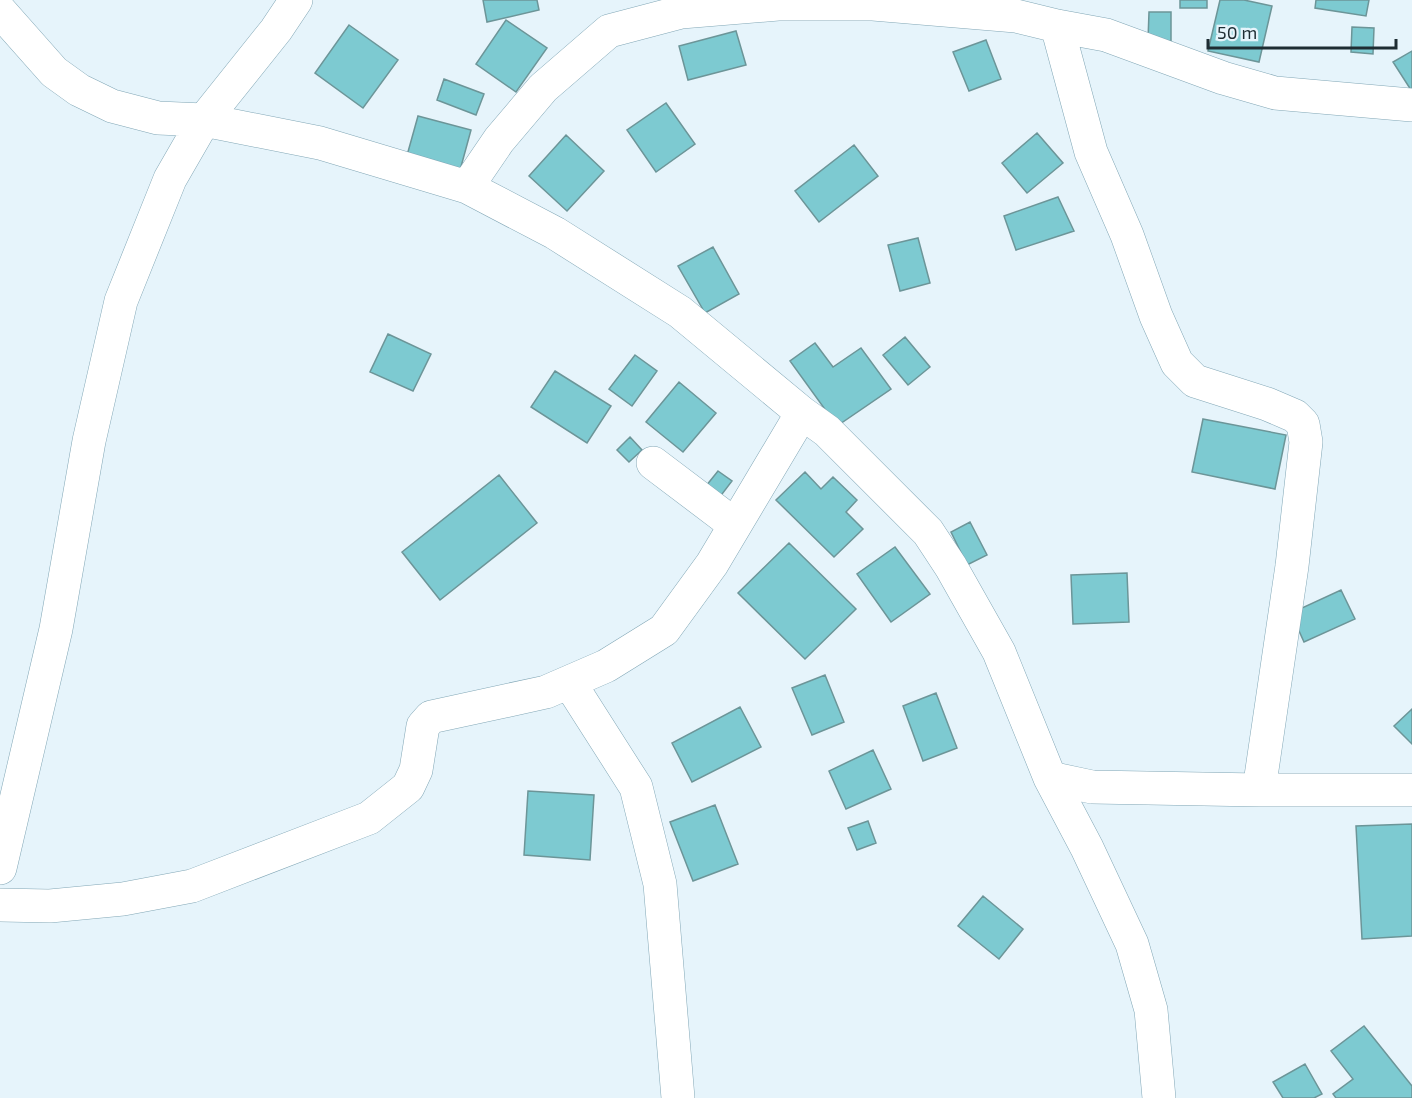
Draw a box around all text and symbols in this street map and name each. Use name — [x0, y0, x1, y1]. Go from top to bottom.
scale bar — [1208, 12, 1396, 50]
text: 50 m — [1217, 21, 1257, 43]

